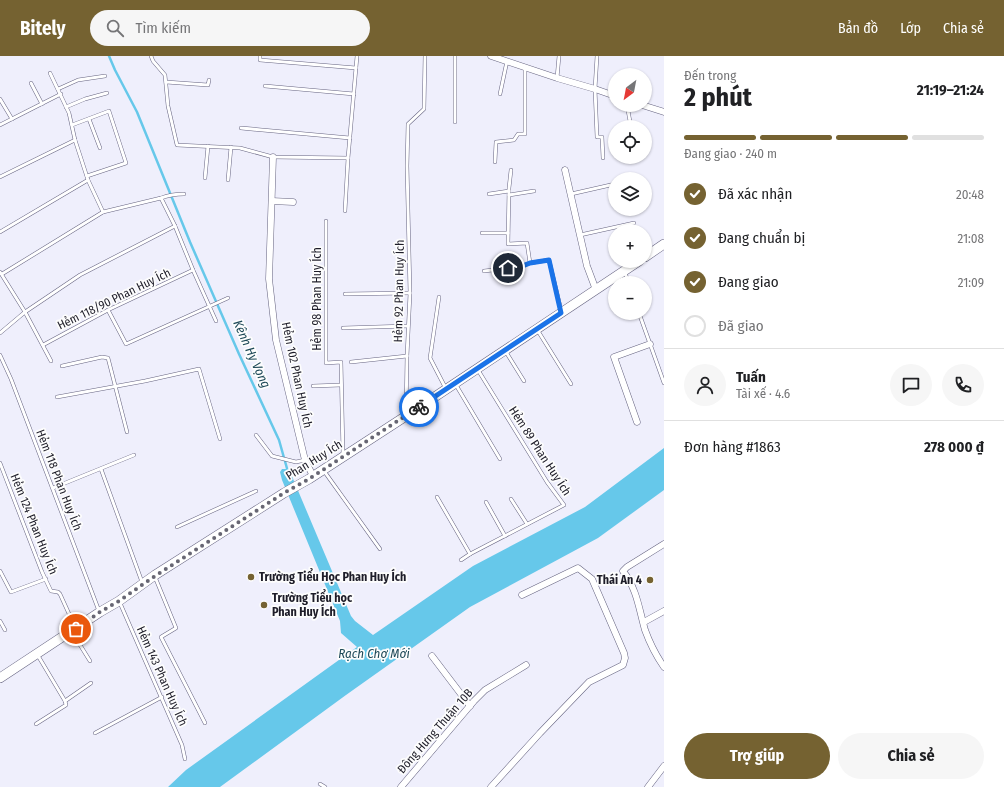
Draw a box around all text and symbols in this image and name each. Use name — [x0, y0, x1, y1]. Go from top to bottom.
search box — [90, 10, 370, 46]
text: Bitely — [20, 17, 66, 40]
icon: search — [104, 17, 126, 39]
text: Tìm kiếm — [136, 19, 191, 37]
text: Bản đồ — [838, 20, 878, 37]
text: Lớp — [900, 20, 921, 37]
text: Chia sẻ — [943, 20, 984, 37]
north arrow — [608, 68, 652, 112]
map controls — [608, 68, 652, 320]
text: Đến trong — [684, 68, 736, 83]
text: 21:19–21:24 — [917, 81, 984, 99]
text: 2 phút — [684, 82, 752, 113]
button: locate — [608, 120, 652, 164]
text: Đang giao · 240 m — [684, 146, 777, 161]
button: layers — [608, 172, 652, 216]
icon: check — [684, 183, 706, 205]
text: Đã xác nhận — [718, 185, 792, 203]
text: 20:48 — [956, 187, 984, 202]
button: + — [608, 224, 652, 268]
icon: check — [684, 227, 706, 249]
text: Đang chuẩn bị — [718, 229, 805, 247]
text: 21:08 — [957, 231, 984, 246]
street label: Hẻm 92 Phan Huy Ích — [390, 240, 407, 342]
street label: Hẻm 98 Phan Huy Ích — [309, 247, 324, 351]
pin — [491, 251, 525, 285]
icon: home — [497, 257, 519, 279]
street label: Hẻm 118/90 Phan Huy Ích — [55, 265, 173, 333]
icon: check — [684, 271, 706, 293]
text: Đang giao — [718, 273, 779, 291]
text: 21:09 — [958, 275, 984, 290]
button: − — [608, 276, 652, 320]
text: Đã giao — [718, 317, 764, 335]
water label: Kênh Hy Vọng — [230, 318, 274, 390]
street label: Hẻm 102 Phan Huy Ích — [279, 321, 316, 429]
button: person — [684, 364, 726, 406]
button: chat — [890, 364, 932, 406]
button: phone — [942, 364, 984, 406]
text: Tuấn — [736, 368, 766, 386]
text: Tài xế · 4.6 — [736, 386, 790, 401]
courier — [399, 387, 439, 427]
icon: bike — [408, 396, 430, 418]
street label: Hẻm 89 Phan Huy Ích — [506, 403, 575, 498]
street label: Hẻm 118 Phan Huy Ích — [33, 427, 86, 532]
street label: Phan Huy Ích — [283, 436, 345, 483]
text: Đơn hàng #1863 — [684, 438, 781, 456]
text: 278 000 ₫ — [924, 438, 984, 456]
street label: Hẻm 124 Phan Huy Ích — [7, 471, 62, 576]
place label: Trường Tiểu Học Phan Huy Ích — [259, 568, 406, 584]
marker: Trường Tiểu Học Phan Huy Ích — [246, 572, 256, 582]
place label: Thái An 4 — [597, 573, 642, 587]
marker: Thái An 4 — [645, 575, 655, 585]
place label: Trường Tiểu học Phan Huy Ích — [272, 589, 353, 619]
marker: Trường Tiểu học Phan Huy Ích — [259, 600, 269, 610]
pin — [59, 612, 93, 646]
icon: bag — [65, 618, 87, 640]
street label: Hẻm 143 Phan Huy Ích — [134, 624, 191, 728]
water label: Rạch Chợ Mới — [338, 646, 411, 661]
street label: Đông Hưng Thuận 10B — [394, 685, 476, 776]
button: Trợ giúp — [684, 733, 830, 779]
button: Chia sẻ — [838, 733, 984, 779]

